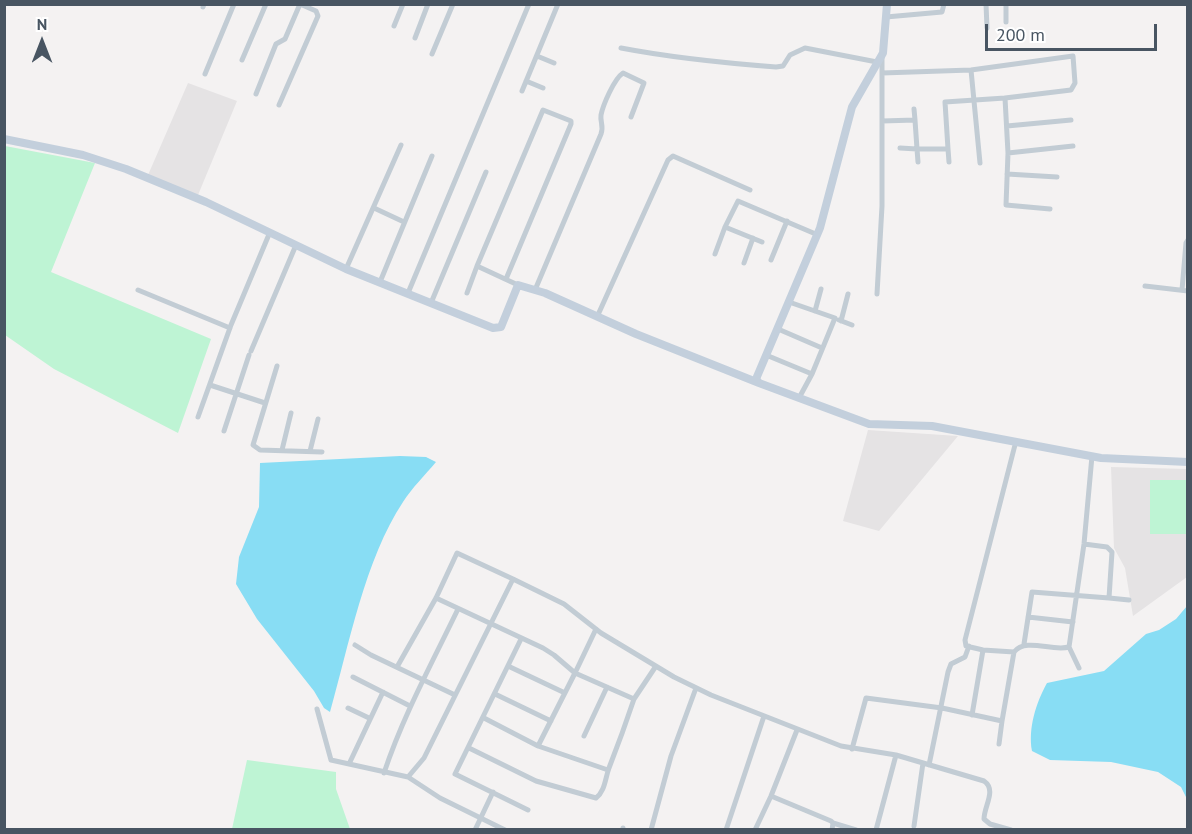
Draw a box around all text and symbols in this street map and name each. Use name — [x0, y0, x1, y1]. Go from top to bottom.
north arrow — [12, 12, 72, 72]
scale bar — [988, 12, 1160, 50]
text: N — [37, 14, 47, 34]
text: 200 m — [996, 23, 1045, 46]

